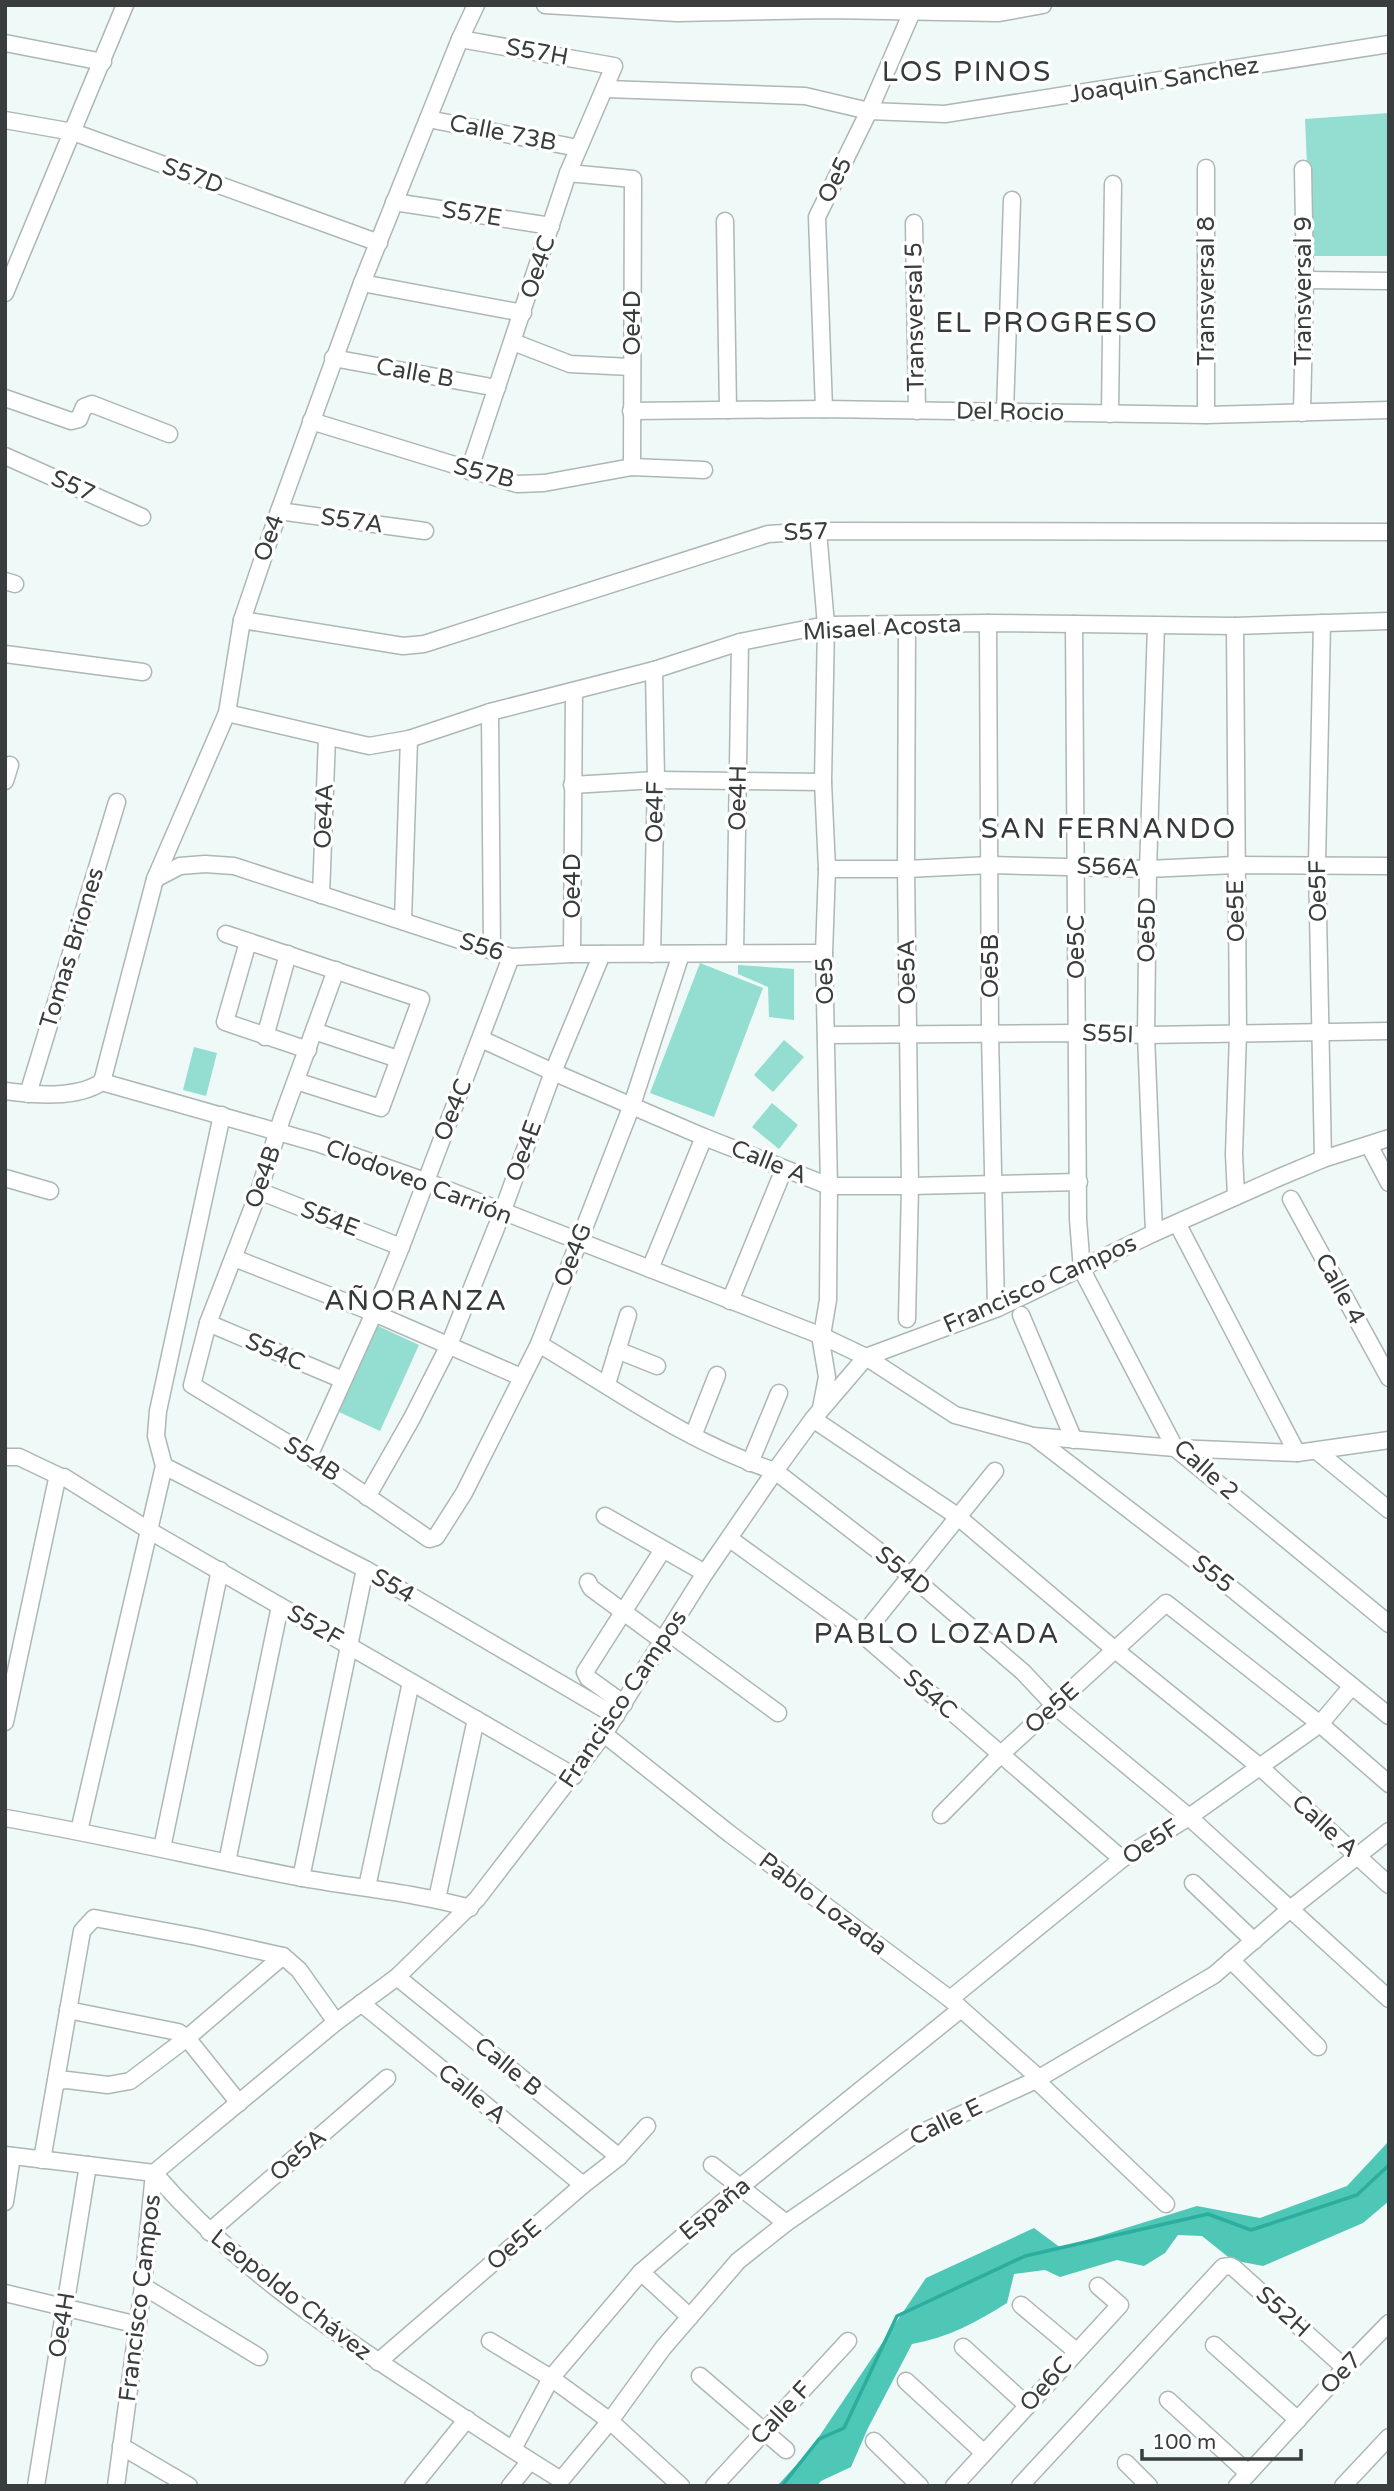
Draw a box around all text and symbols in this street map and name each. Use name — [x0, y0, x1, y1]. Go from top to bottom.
street label: S57H — [503, 32, 571, 72]
street label: Joaquin Sanchez — [1067, 51, 1261, 109]
district label: LOS PINOS — [882, 55, 1052, 89]
street label: Calle 73B — [447, 108, 559, 158]
street label: S57D — [158, 152, 228, 200]
street label: Oe5 — [812, 152, 858, 208]
street label: S57E — [440, 195, 504, 233]
street label: Transversal 8 — [1192, 216, 1221, 366]
street label: Transversal 9 — [1289, 216, 1318, 366]
street label: Oe4C — [514, 232, 562, 302]
street label: Transversal 5 — [899, 242, 931, 392]
street label: Oe4D — [618, 290, 647, 356]
district label: EL PROGRESO — [935, 306, 1159, 340]
street label: Calle B — [374, 352, 456, 394]
street label: Del Rocio — [956, 397, 1064, 427]
street label: S57B — [451, 451, 517, 495]
street label: S57 — [47, 464, 99, 508]
street label: S57A — [319, 502, 385, 540]
street label: Oe4 — [248, 511, 290, 565]
street label: S57 — [783, 517, 829, 547]
street label: Misael Acosta — [802, 609, 962, 647]
street label: Oe4H — [723, 765, 753, 831]
street label: Oe4F — [640, 781, 670, 843]
street label: Oe4A — [308, 783, 340, 849]
district label: SAN FERNANDO — [981, 812, 1237, 846]
street label: S56A — [1076, 851, 1140, 883]
street label: Oe4D — [558, 853, 587, 919]
street label: Oe5F — [1303, 860, 1333, 922]
street label: Tomas Briones — [34, 864, 110, 1032]
street label: Oe5E — [1221, 879, 1251, 943]
street label: Oe5D — [1132, 897, 1162, 963]
street label: Oe5C — [1062, 915, 1091, 979]
street label: S56 — [456, 927, 508, 967]
street label: Oe5B — [976, 934, 1005, 998]
street label: Oe5A — [892, 939, 922, 1005]
street label: Oe5 — [810, 957, 840, 1005]
street label: S55I — [1082, 1019, 1134, 1049]
street label: Oe4C — [427, 1075, 479, 1145]
street label: Oe4E — [500, 1116, 548, 1186]
street label: Clodoveo Carrión — [322, 1133, 516, 1231]
street label: Calle A — [727, 1134, 811, 1190]
street label: Oe4B — [239, 1142, 287, 1212]
street label: S54E — [297, 1195, 363, 1243]
street label: Oe4G — [548, 1219, 598, 1291]
street label: Francisco Campos — [939, 1228, 1141, 1340]
street label: Calle 4 — [1309, 1248, 1371, 1330]
district label: AÑORANZA — [324, 1284, 508, 1318]
street label: S54C — [241, 1327, 309, 1377]
street label: S54B — [278, 1430, 346, 1488]
street label: Calle 2 — [1168, 1433, 1244, 1507]
street label: S54D — [869, 1540, 937, 1602]
street label: S55 — [1186, 1549, 1240, 1599]
street label: S54 — [366, 1562, 420, 1610]
street label: S52F — [282, 1599, 348, 1653]
street label: Francisco Campos — [553, 1604, 693, 1794]
district label: PABLO LOZADA — [813, 1617, 1061, 1651]
street label: S54C — [897, 1663, 963, 1725]
street label: Oe5E — [1019, 1676, 1085, 1740]
street label: Calle A — [1286, 1789, 1364, 1863]
street label: Oe5F — [1117, 1813, 1185, 1871]
street label: Pablo Lozada — [753, 1846, 893, 1962]
street label: Calle B — [468, 2031, 548, 2103]
street label: Calle A — [432, 2058, 512, 2130]
street label: Calle E — [905, 2092, 987, 2152]
street label: Oe5A — [264, 2123, 332, 2187]
street label: España — [674, 2171, 756, 2247]
street label: Francisco Campos — [113, 2193, 167, 2403]
street label: Oe5E — [481, 2213, 547, 2277]
street label: Leopoldo Chávez — [205, 2223, 377, 2367]
street label: S52H — [1250, 2280, 1316, 2344]
street label: Oe4H — [43, 2290, 81, 2360]
street label: Oe7 — [1314, 2346, 1368, 2400]
street label: Oe6C — [1014, 2350, 1078, 2418]
street label: Calle F — [744, 2375, 818, 2451]
scale bar — [1142, 2418, 1301, 2462]
text: 100 m — [1152, 2430, 1216, 2455]

